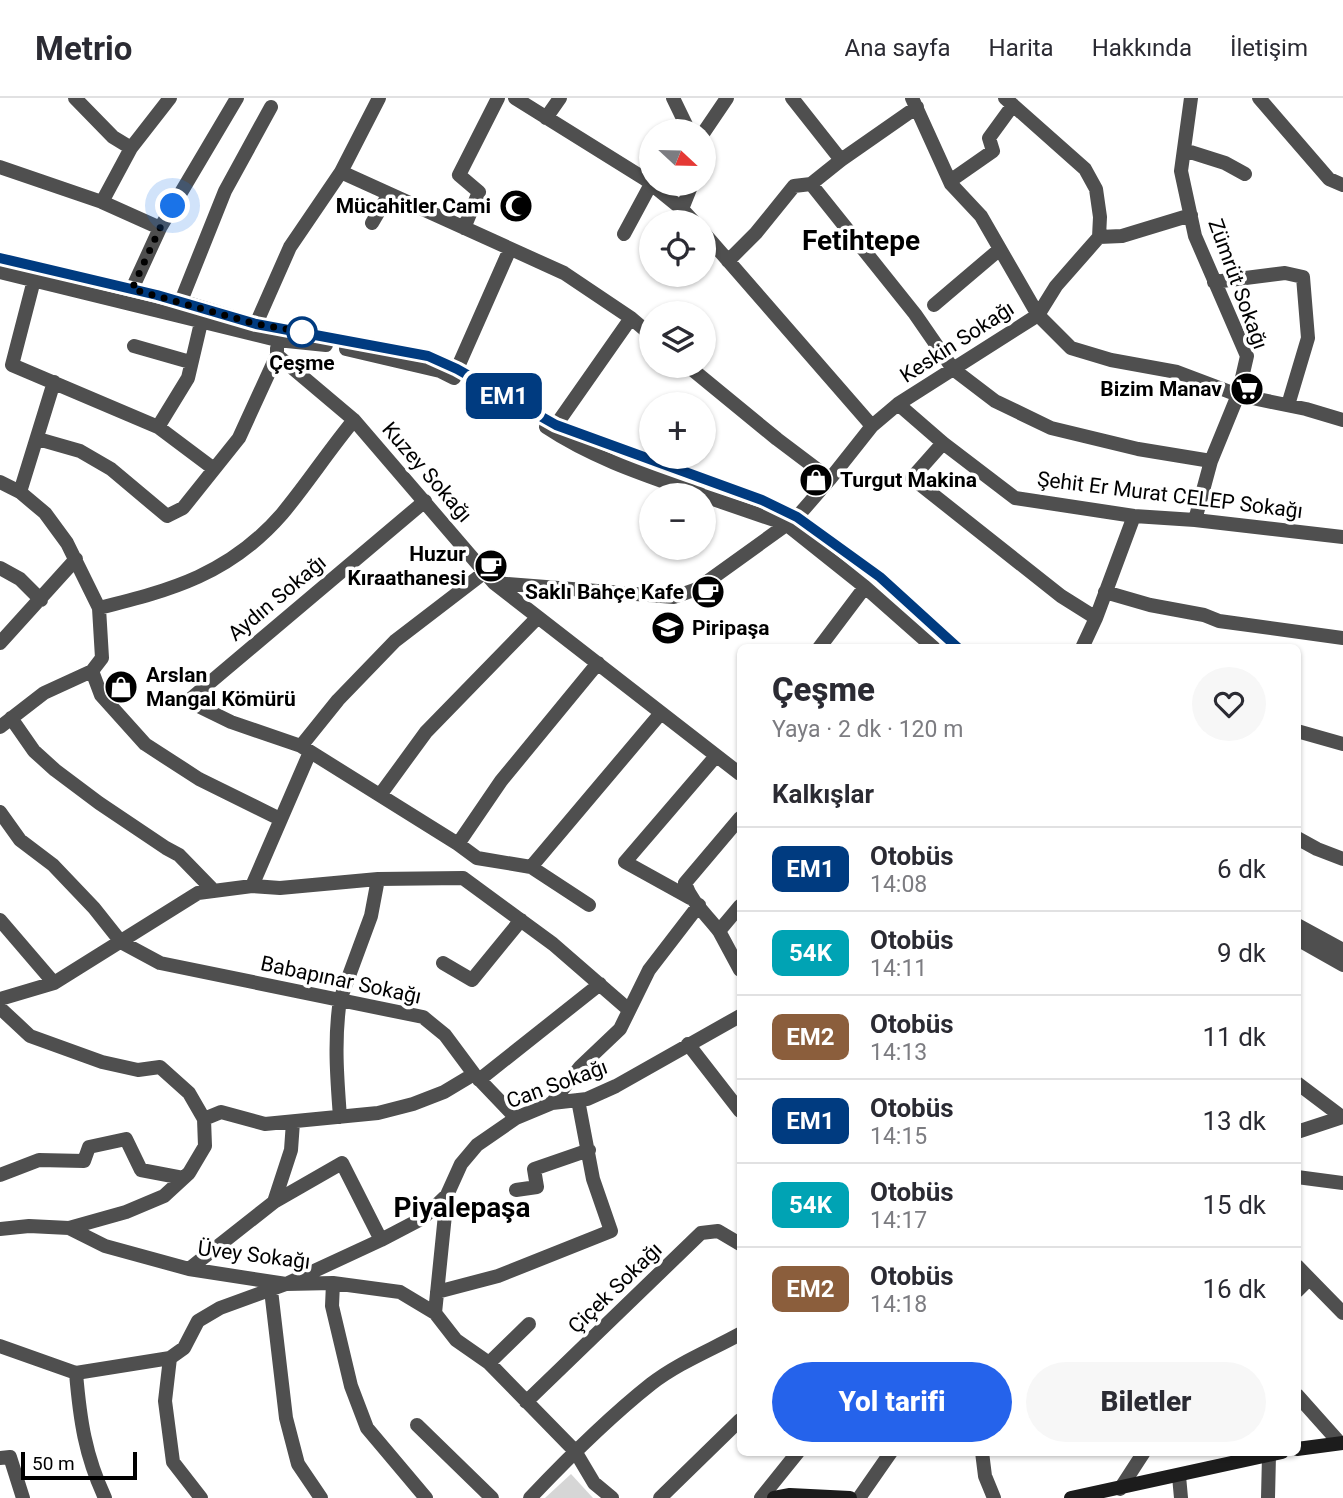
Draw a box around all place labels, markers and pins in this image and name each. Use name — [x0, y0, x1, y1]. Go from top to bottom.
mosque icon: Mücahitler Cami — [497, 187, 535, 225]
place label: Mücahitler Cami — [336, 194, 491, 218]
marker: Çeşme — [287, 317, 317, 347]
place label: Çeşme — [269, 351, 335, 375]
supermarket icon: Bizim Manav — [1228, 370, 1266, 408]
place label: Bizim Manav — [1100, 377, 1222, 401]
shop icon: Turgut Makina — [797, 461, 835, 499]
place label: Turgut Makina — [840, 468, 977, 492]
place label: Huzur Kıraathanesi — [348, 542, 466, 590]
cafe icon: Huzur Kıraathanesi — [472, 547, 510, 585]
cafe icon: Saklı Bahçe Kafe — [689, 573, 727, 611]
place label: Saklı Bahçe Kafe — [525, 580, 684, 604]
school or university icon: Piripaşa — [649, 609, 687, 647]
place label: Piripaşa — [692, 616, 769, 640]
place label: Arslan Mangal Kömürü — [146, 663, 296, 711]
shop icon: Arslan Mangal Kömürü — [102, 668, 140, 706]

